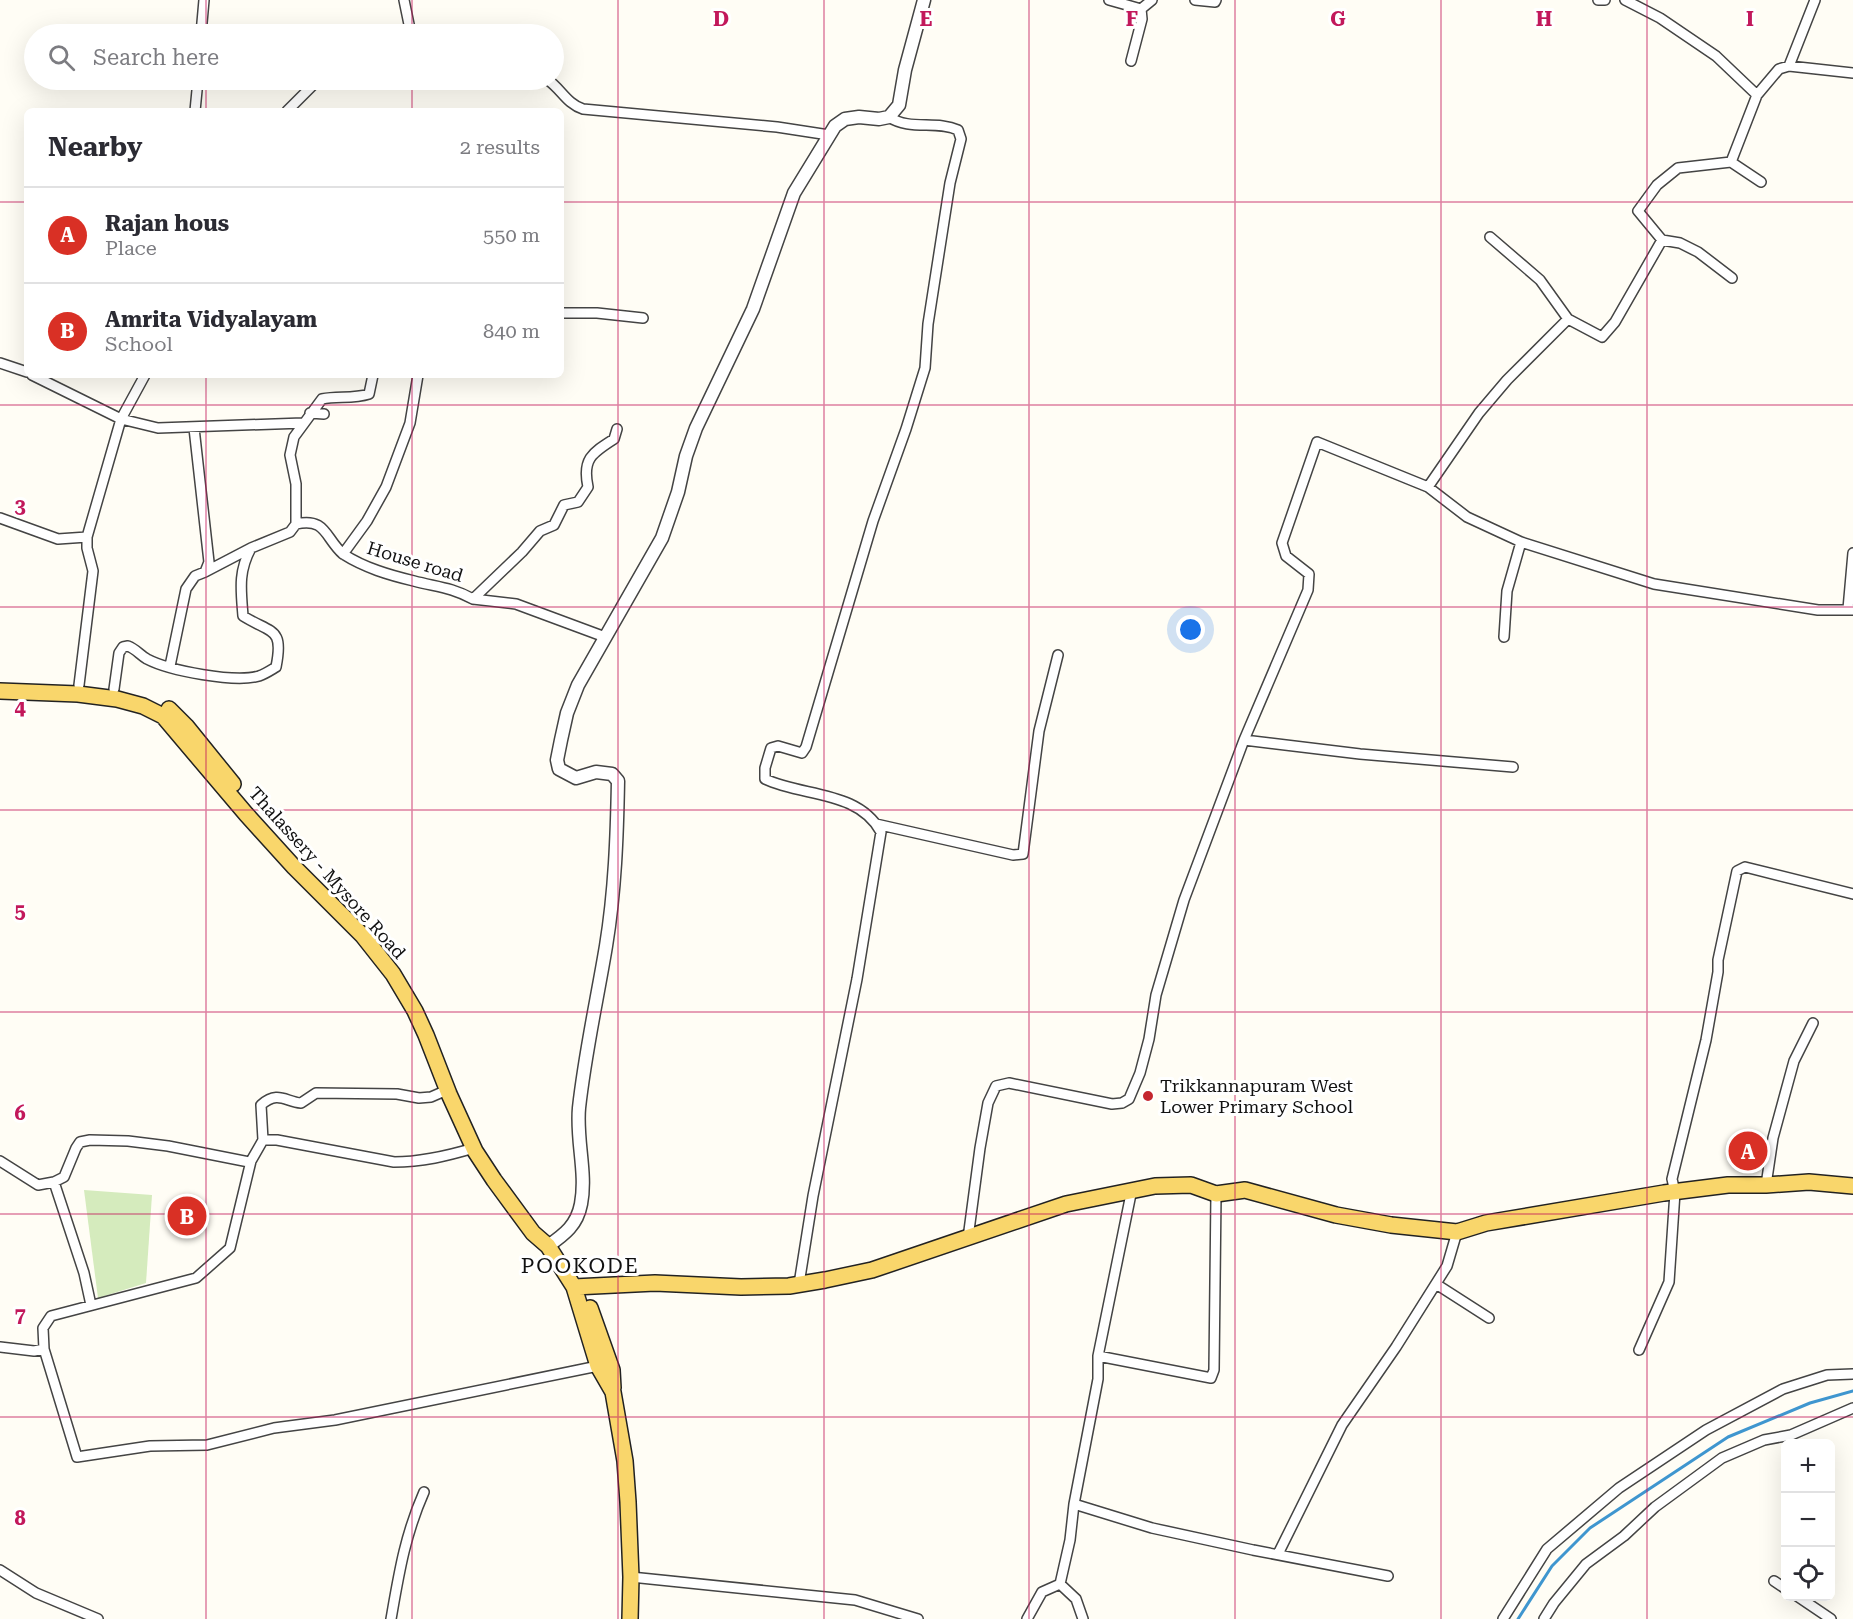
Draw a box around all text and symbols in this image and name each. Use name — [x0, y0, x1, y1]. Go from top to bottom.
text: D — [713, 7, 729, 31]
text: E — [920, 7, 933, 31]
text: F — [1126, 7, 1138, 31]
text: G — [1330, 7, 1346, 31]
text: H — [1536, 7, 1552, 31]
text: I — [1746, 7, 1754, 31]
search box — [24, 24, 564, 90]
icon: search — [45, 41, 78, 74]
text: Search here — [93, 45, 219, 70]
text: Nearby — [48, 132, 142, 162]
text: 2 results — [460, 135, 540, 159]
text: Rajan hous — [105, 211, 229, 236]
text: A — [60, 223, 75, 247]
text: 550 m — [483, 223, 540, 247]
text: Place — [105, 236, 157, 260]
text: Amrita Vidyalayam — [105, 307, 317, 332]
text: B — [60, 319, 75, 343]
text: 840 m — [483, 319, 540, 343]
text: School — [105, 332, 173, 356]
text: 3 — [14, 494, 26, 518]
street label: House road — [365, 537, 466, 586]
your location — [1176, 615, 1205, 644]
text: 4 — [14, 696, 26, 720]
street label: Thalassery - Mysore Road — [245, 782, 410, 963]
text: 5 — [14, 899, 26, 923]
place label: Trikkannapuram West Lower Primary School — [1160, 1075, 1353, 1117]
marker: Trikkannapuram West Lower Primary School — [1141, 1089, 1155, 1103]
text: 6 — [14, 1101, 26, 1125]
pin: A — [1728, 1128, 1768, 1174]
pin: B — [168, 1194, 207, 1238]
district label: POOKODE — [521, 1254, 639, 1278]
text: 7 — [14, 1303, 26, 1327]
map controls — [1781, 1439, 1835, 1601]
button: + — [1781, 1439, 1835, 1493]
button: − — [1781, 1493, 1835, 1547]
text: 8 — [14, 1506, 26, 1530]
button: locate — [1781, 1547, 1835, 1601]

